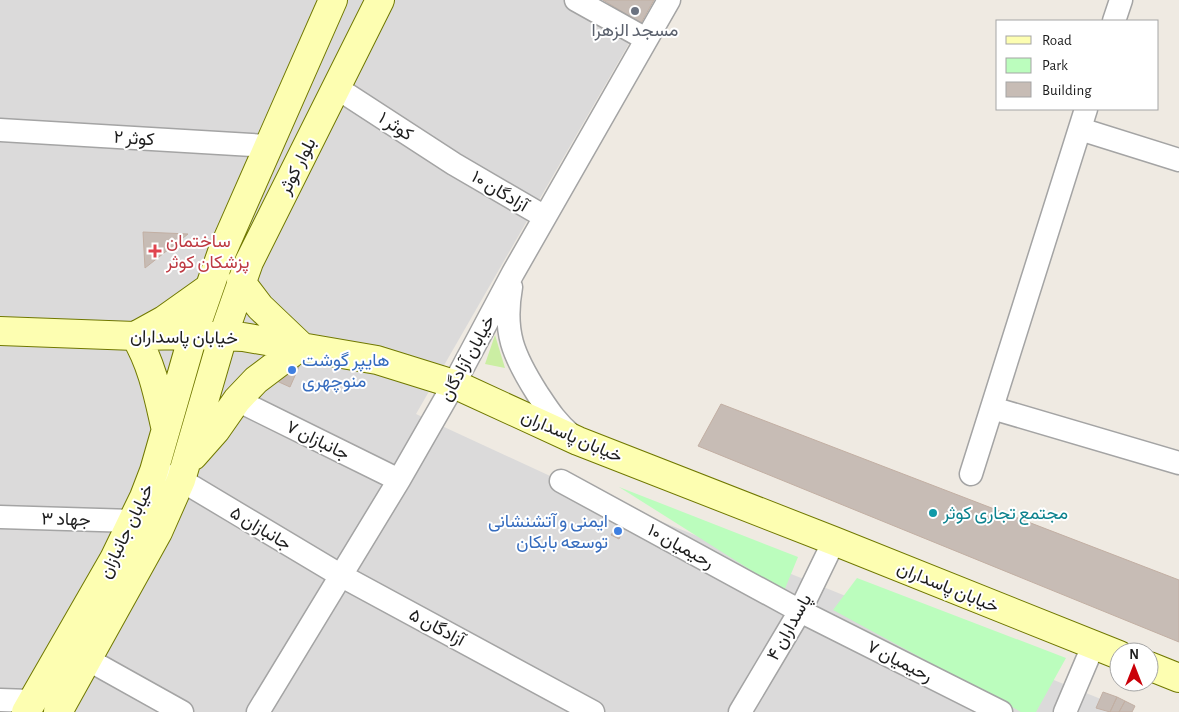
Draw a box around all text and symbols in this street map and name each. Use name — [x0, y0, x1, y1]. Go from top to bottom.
marker: مسجد الزهرا — [629, 5, 641, 17]
legend — [996, 20, 1159, 110]
place label: مسجد الزهرا — [592, 22, 678, 41]
text: Road — [1042, 33, 1072, 48]
text: Park — [1042, 58, 1068, 73]
text: Building — [1042, 83, 1092, 98]
street label: کوثر ۱ — [375, 109, 416, 145]
street label: کوثر ۲ — [113, 129, 155, 150]
street label: بلوار کوثر — [276, 135, 321, 199]
street label: آزادگان ۱۰ — [468, 167, 533, 217]
place label: ساختمان پزشکان کوثر — [165, 233, 250, 274]
marker: ساختمان پزشکان کوثر — [148, 244, 162, 258]
street label: خیابان آزادگان — [436, 312, 500, 405]
street label: خیابان پاسداران — [130, 328, 238, 350]
place label: هایپر گوشت منوچهری — [302, 351, 389, 393]
marker: هایپر گوشت منوچهری — [286, 364, 298, 376]
street label: خیابان پاسداران — [518, 408, 625, 468]
street label: جانبازان ۷ — [283, 418, 352, 465]
street label: خیابان جانبازان — [96, 481, 158, 582]
street label: جانبازان ۵ — [226, 504, 294, 555]
place label: مجتمع تجاری کوثر — [942, 505, 1068, 525]
marker: مجتمع تجاری کوثر — [927, 507, 939, 519]
street label: جهاد ۳ — [41, 511, 91, 530]
place label: ایمنی و آتشنشانی توسعه بابکان — [488, 512, 608, 553]
street label: رحیمیان ۱۰ — [644, 521, 717, 573]
marker: ایمنی و آتشنشانی توسعه بابکان — [612, 525, 624, 537]
street label: خیابان پاسداران — [893, 559, 1001, 618]
street label: پاسداران ۴ — [764, 591, 817, 665]
street label: آزادگان ۵ — [405, 605, 469, 652]
street label: رحیمیان ۷ — [864, 638, 935, 687]
north arrow — [1109, 642, 1159, 692]
text: N — [1129, 648, 1139, 662]

